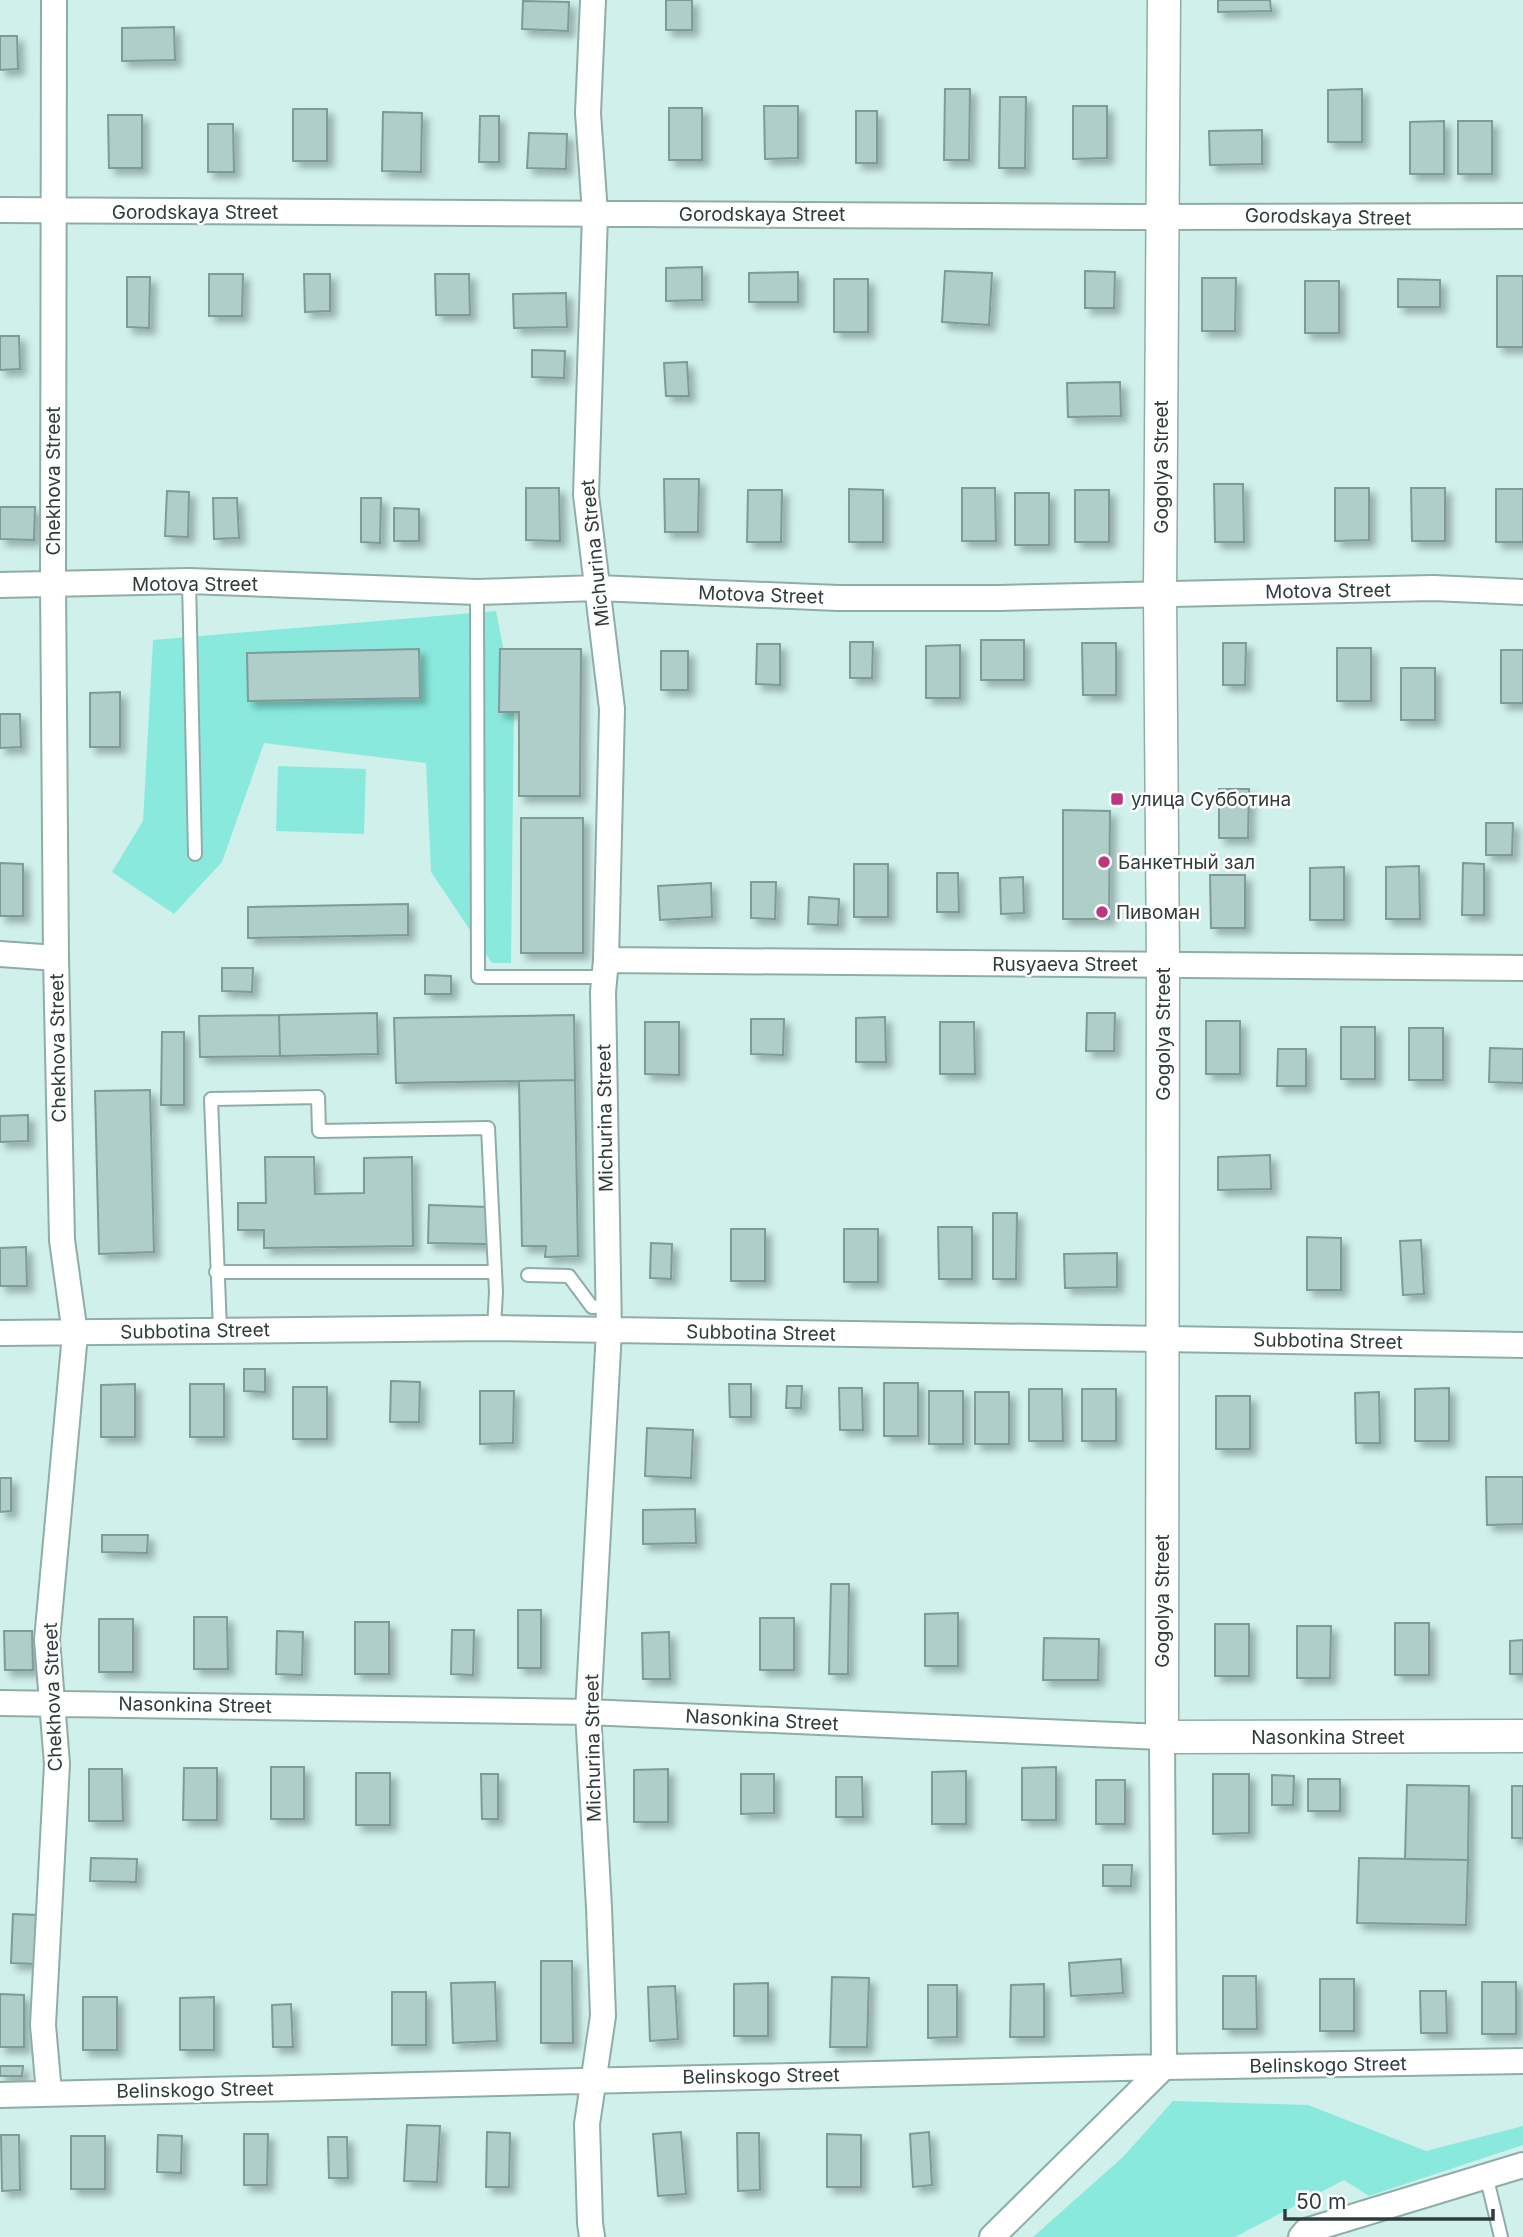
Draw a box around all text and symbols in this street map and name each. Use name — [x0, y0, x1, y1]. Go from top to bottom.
street label: Gorodskaya Street — [112, 201, 278, 224]
street label: Gorodskaya Street — [679, 203, 845, 226]
street label: Gorodskaya Street — [1245, 204, 1411, 230]
street label: Gogolya Street — [1150, 400, 1173, 534]
street label: Chekhova Street — [42, 406, 65, 556]
street label: Michurina Street — [576, 478, 614, 628]
street label: Motova Street — [132, 573, 258, 596]
street label: Motova Street — [1265, 578, 1391, 604]
street label: Motova Street — [698, 581, 824, 609]
place label: улица Субботина — [1131, 788, 1291, 811]
marker: улица Субботина — [1109, 791, 1125, 807]
place label: Банкетный зал — [1118, 851, 1255, 874]
marker: Банкетный зал — [1096, 854, 1112, 870]
place label: Пивоман — [1116, 901, 1200, 924]
marker: Пивоман — [1094, 904, 1110, 920]
street label: Rusyaeva Street — [992, 953, 1138, 976]
street label: Gogolya Street — [1152, 967, 1175, 1101]
street label: Chekhova Street — [45, 973, 71, 1123]
street label: Michurina Street — [592, 1044, 618, 1192]
street label: Subbotina Street — [120, 1318, 270, 1344]
street label: Subbotina Street — [686, 1320, 836, 1346]
street label: Subbotina Street — [1253, 1328, 1403, 1354]
street label: Gogolya Street — [1151, 1534, 1174, 1668]
street label: Chekhova Street — [39, 1622, 67, 1772]
street label: Michurina Street — [580, 1674, 606, 1822]
street label: Nasonkina Street — [118, 1692, 272, 1718]
street label: Nasonkina Street — [685, 1704, 839, 1736]
street label: Nasonkina Street — [1251, 1726, 1405, 1749]
street label: Belinskogo Street — [1249, 2052, 1407, 2078]
street label: Belinskogo Street — [682, 2063, 840, 2089]
street label: Belinskogo Street — [116, 2077, 274, 2103]
scale bar — [1285, 2178, 1493, 2222]
text: 50 m — [1296, 2189, 1346, 2214]

